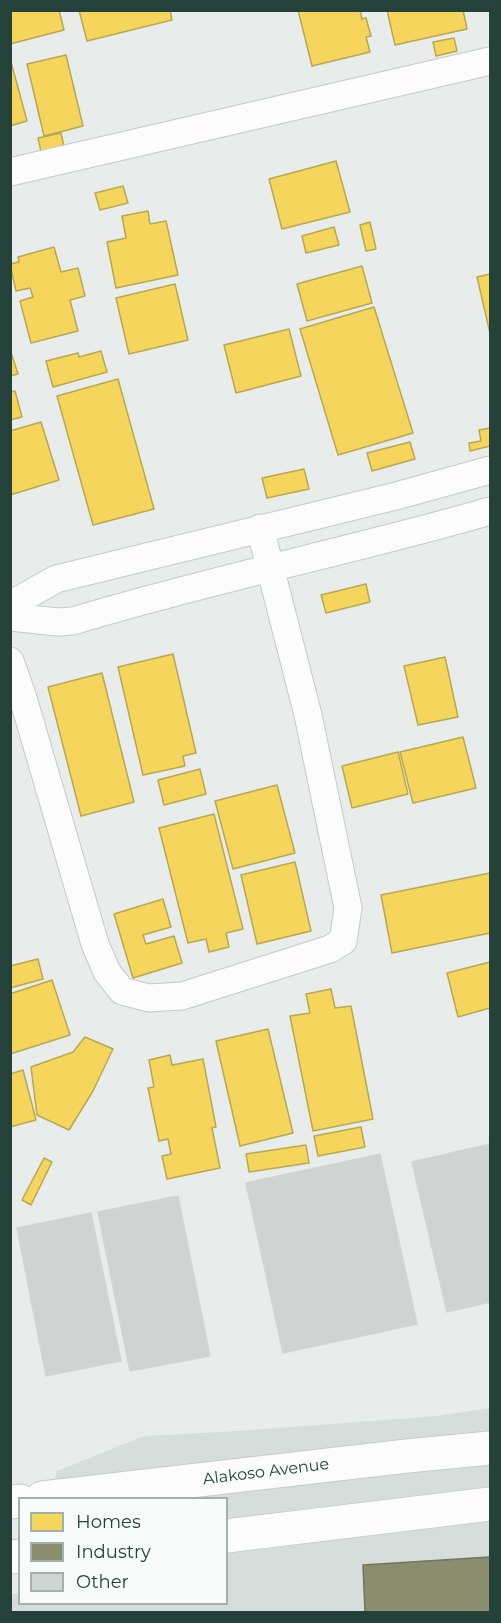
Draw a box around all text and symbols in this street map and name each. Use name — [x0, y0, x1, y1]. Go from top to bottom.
street label: Alakoso Avenue — [202, 1455, 330, 1489]
legend — [18, 1497, 228, 1605]
text: Homes — [76, 1511, 141, 1533]
text: Industry — [76, 1541, 151, 1563]
text: Other — [76, 1571, 129, 1593]

